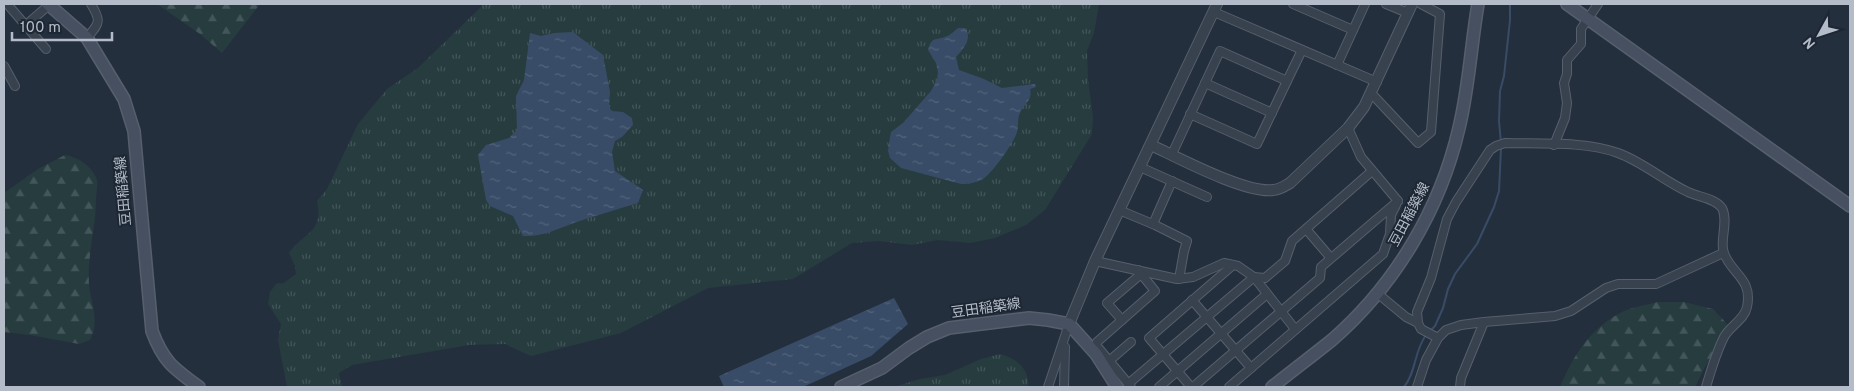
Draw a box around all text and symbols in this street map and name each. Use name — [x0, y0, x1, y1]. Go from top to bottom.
scale bar — [12, 10, 112, 42]
north arrow — [1794, 10, 1844, 60]
text: 100 m — [20, 19, 61, 38]
text: N — [1800, 33, 1820, 52]
street label: 豆田稲築線 — [112, 155, 136, 227]
street label: 豆田稲築線 — [1386, 180, 1434, 250]
street label: 豆田稲築線 — [950, 296, 1022, 322]

